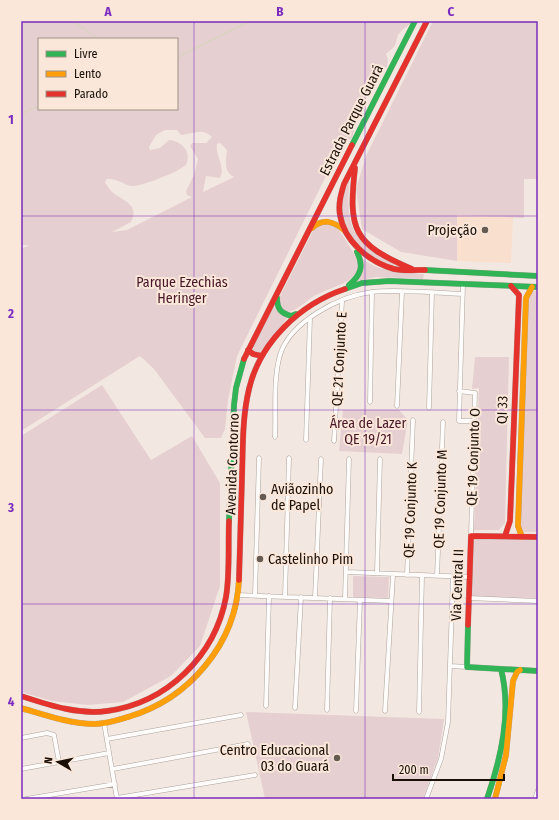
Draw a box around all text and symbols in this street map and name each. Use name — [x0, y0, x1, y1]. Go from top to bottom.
text: A — [103, 4, 112, 19]
text: B — [276, 4, 284, 19]
text: C — [448, 4, 455, 19]
legend — [38, 38, 178, 110]
text: Livre — [74, 47, 98, 61]
street label: Estrada Parque Guará — [316, 62, 387, 179]
text: Lento — [74, 67, 101, 81]
text: Parado — [74, 87, 108, 101]
text: 1 — [8, 112, 14, 127]
place label: Projeção — [428, 222, 477, 239]
marker: Projeção — [480, 225, 490, 235]
park label: Parque Ezechias Heringer — [136, 274, 228, 307]
text: 2 — [7, 306, 14, 321]
street label: QE 21 Conjunto E — [329, 311, 350, 407]
street label: QI 33 — [494, 396, 511, 425]
street label: QE 19 Conjunto O — [463, 408, 484, 506]
street label: Avenida Contorno — [222, 413, 243, 515]
park label: Área de Lazer QE 19/21 — [330, 414, 406, 448]
street label: QE 19 Conjunto M — [430, 449, 451, 549]
street label: QE 19 Conjunto K — [400, 461, 421, 559]
place label: Aviãozinho de Papel — [271, 481, 333, 514]
marker: Aviãozinho de Papel — [258, 492, 268, 502]
text: 3 — [7, 500, 14, 515]
street label: Via Central II — [448, 549, 467, 621]
place label: Castelinho Pim — [268, 551, 353, 568]
marker: Castelinho Pim — [255, 554, 265, 564]
text: 4 — [8, 694, 15, 709]
north arrow — [38, 742, 78, 782]
place label: Centro Educacional 03 do Guará — [220, 742, 329, 775]
marker: Centro Educacional 03 do Guará — [332, 753, 342, 763]
text: N — [42, 756, 56, 765]
scale bar — [393, 756, 504, 782]
text: 200 m — [399, 763, 429, 777]

